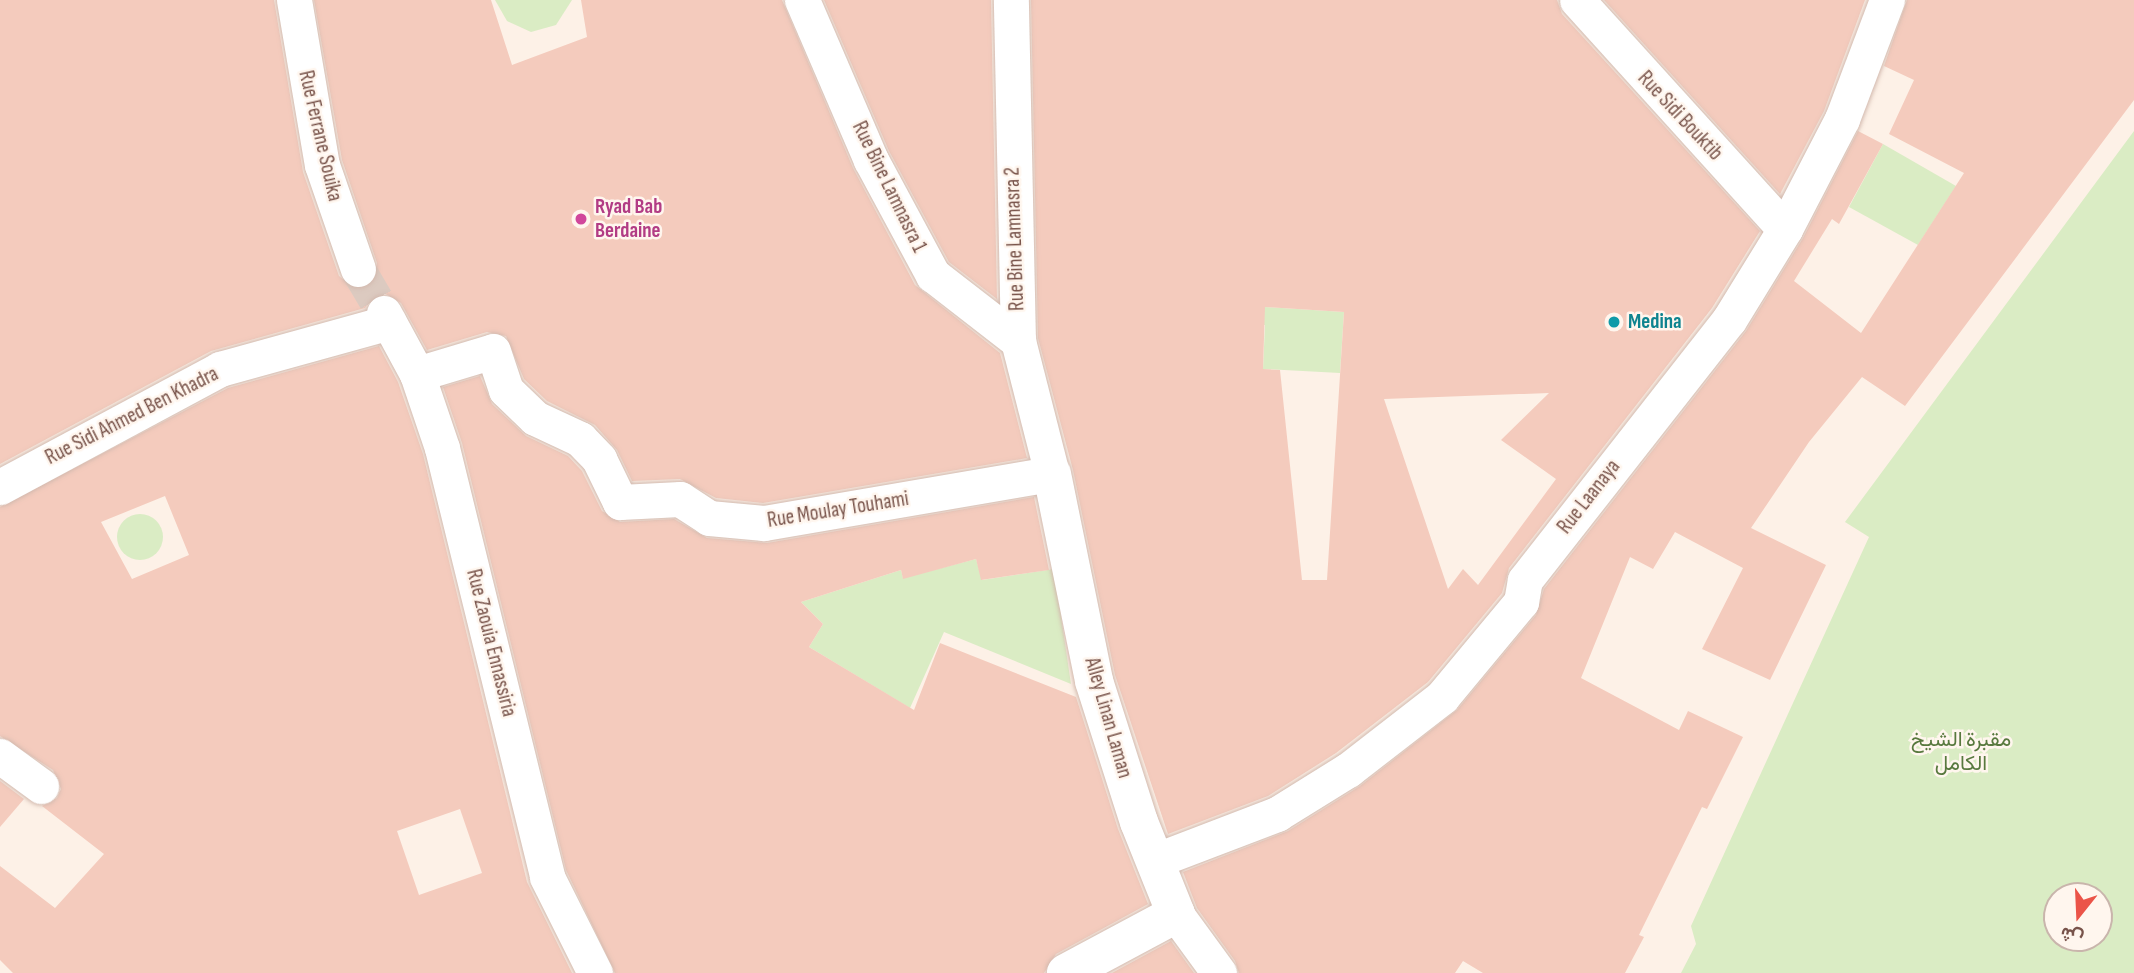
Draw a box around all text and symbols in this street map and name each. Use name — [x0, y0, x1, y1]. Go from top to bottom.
street label: Rue Sidi Bouktib — [1632, 66, 1728, 166]
street label: Rue Ferrane Souika — [293, 68, 347, 204]
street label: Rue Bine Lamnasra 1 — [846, 117, 932, 257]
street label: Rue Bine Lamnasra 2 — [1000, 167, 1030, 311]
place label: Ryad Bab Berdaine — [595, 194, 662, 244]
marker: Ryad Bab Berdaine — [573, 211, 589, 227]
place label: Medina — [1628, 309, 1682, 335]
marker: Medina — [1606, 314, 1622, 330]
street label: Rue Sidi Ahmed Ben Khadra — [41, 361, 223, 471]
street label: Rue Laanaya — [1552, 455, 1626, 539]
street label: Rue Moulay Touhami — [766, 486, 910, 534]
street label: Rue Zaouia Ennassiria — [460, 567, 522, 719]
street label: Alley Linan Laman — [1079, 655, 1137, 781]
park label: مقبرة الشيخ الكامل — [1911, 727, 2011, 777]
north arrow — [2043, 882, 2113, 952]
text: ش — [2058, 921, 2086, 950]

